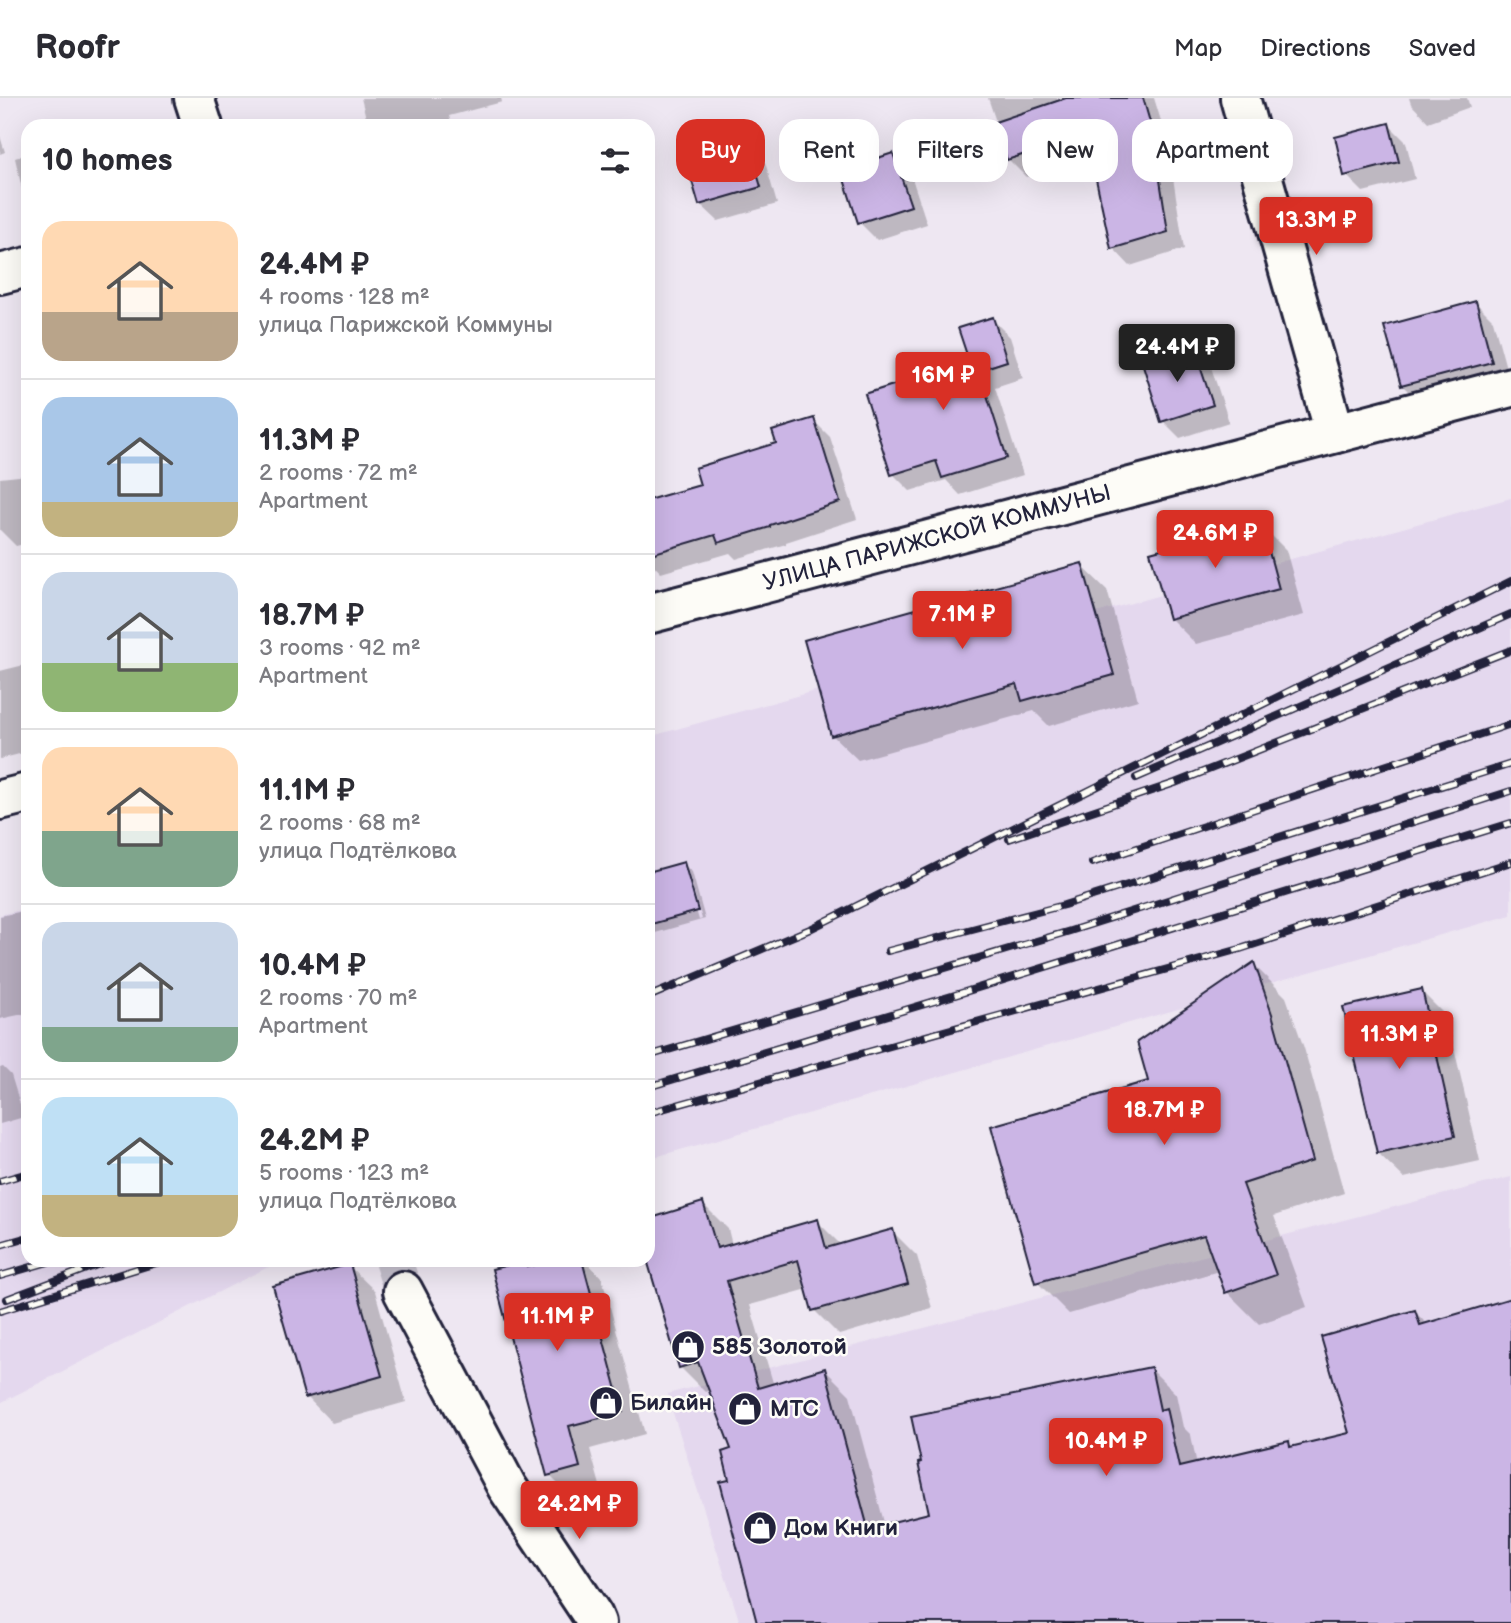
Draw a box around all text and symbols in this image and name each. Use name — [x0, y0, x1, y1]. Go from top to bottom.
text: Roofr — [35, 28, 120, 68]
text: Map — [1174, 34, 1222, 63]
text: Directions — [1260, 34, 1371, 63]
text: Saved — [1409, 34, 1476, 63]
chip: Buy — [676, 119, 765, 182]
chip: Rent — [779, 119, 879, 182]
chip: Filters — [893, 119, 1008, 182]
chip: New — [1022, 119, 1118, 182]
chip: Apartment — [1132, 119, 1293, 182]
icon: filters — [596, 142, 634, 180]
text: 10 homes — [42, 143, 173, 179]
pin: 13.3M ₽ — [1251, 198, 1381, 257]
text: 13.3M ₽ — [1275, 206, 1357, 234]
text: 24.4M ₽ — [259, 247, 369, 283]
icon: home — [98, 249, 182, 333]
text: 4 rooms · 128 m² — [259, 283, 430, 311]
text: улица Парижской Коммуны — [259, 311, 553, 339]
pin: 24.4M ₽ — [1112, 324, 1242, 384]
text: 24.4M ₽ — [1135, 333, 1219, 361]
pin: 16M ₽ — [894, 352, 992, 412]
text: 16M ₽ — [911, 361, 975, 389]
text: 11.3M ₽ — [259, 423, 360, 459]
icon: home — [98, 425, 182, 509]
text: 2 rooms · 72 m² — [259, 459, 418, 487]
street label: УЛИЦА ПАРИЖСКОЙ КОММУНЫ — [760, 479, 1114, 597]
text: Apartment — [259, 487, 368, 515]
pin: 24.6M ₽ — [1150, 510, 1280, 570]
text: 24.6M ₽ — [1173, 519, 1257, 547]
pin: 7.1M ₽ — [905, 592, 1019, 651]
text: 18.7M ₽ — [259, 598, 364, 634]
icon: home — [98, 600, 182, 684]
text: 7.1M ₽ — [929, 600, 995, 628]
text: 3 rooms · 92 m² — [259, 634, 421, 662]
text: Apartment — [259, 662, 368, 690]
text: 11.1M ₽ — [259, 773, 355, 809]
icon: home — [98, 775, 182, 859]
text: 2 rooms · 68 m² — [259, 809, 421, 837]
text: улица Подтёлкова — [259, 837, 457, 865]
text: 10.4M ₽ — [259, 948, 366, 984]
icon: home — [98, 950, 182, 1034]
text: 2 rooms · 70 m² — [259, 984, 418, 1012]
text: Apartment — [259, 1012, 368, 1040]
pin: 11.3M ₽ — [1334, 1012, 1464, 1071]
text: 11.3M ₽ — [1360, 1020, 1438, 1048]
pin: 18.7M ₽ — [1099, 1088, 1229, 1147]
text: 18.7M ₽ — [1124, 1096, 1204, 1124]
text: 24.2M ₽ — [259, 1123, 369, 1159]
icon: home — [98, 1125, 182, 1209]
text: 5 rooms · 123 m² — [259, 1159, 429, 1187]
text: улица Подтёлкова — [259, 1187, 457, 1215]
pin: 11.1M ₽ — [492, 1294, 622, 1353]
text: 11.1M ₽ — [520, 1302, 594, 1330]
shop icon: 585 Золотой — [669, 1328, 707, 1366]
place label: 585 Золотой — [712, 1333, 847, 1361]
shop icon: Билайн — [587, 1384, 625, 1422]
place label: Билайн — [630, 1389, 712, 1417]
shop icon: МТС — [726, 1390, 764, 1428]
place label: МТС — [770, 1395, 818, 1423]
pin: 10.4M ₽ — [1041, 1418, 1171, 1478]
text: 10.4M ₽ — [1065, 1427, 1147, 1455]
pin: 24.2M ₽ — [514, 1482, 644, 1541]
text: 24.2M ₽ — [537, 1490, 621, 1518]
shop icon: Дом Книги — [741, 1509, 779, 1547]
place label: Дом Книги — [784, 1514, 898, 1542]

